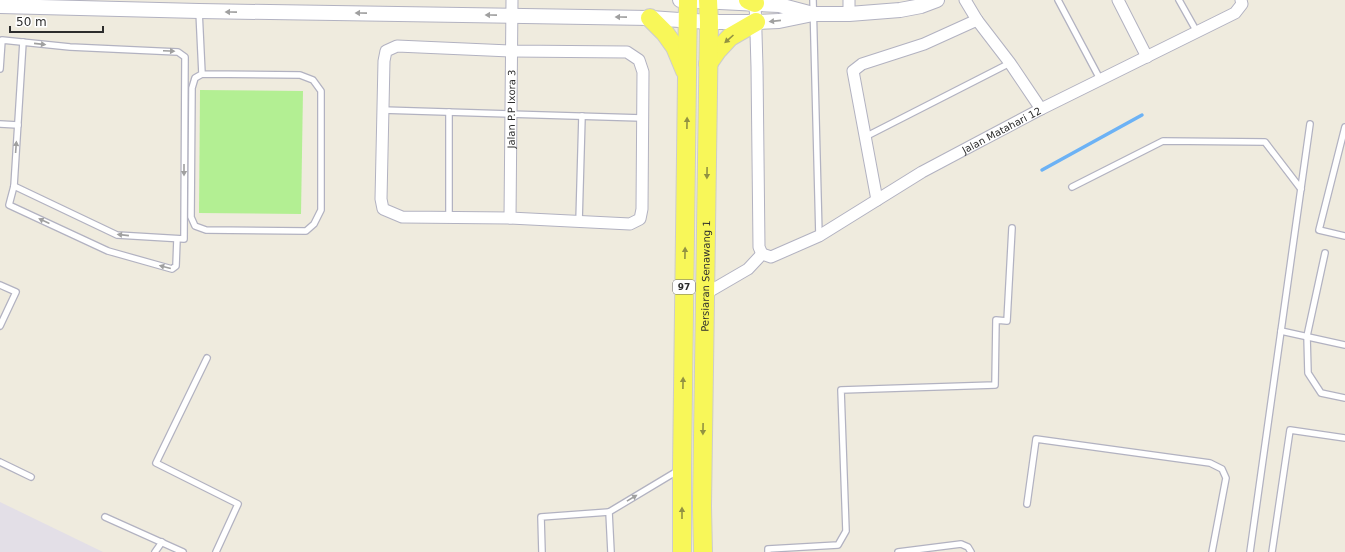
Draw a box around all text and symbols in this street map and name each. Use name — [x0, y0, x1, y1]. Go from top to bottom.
scale bar — [10, 8, 103, 34]
one-way arrow — [224, 9, 237, 15]
one-way arrow — [354, 10, 367, 16]
one-way arrow — [484, 12, 497, 18]
one-way arrow — [614, 14, 627, 20]
text: 50 m — [16, 15, 47, 29]
one-way arrow — [769, 18, 781, 24]
one-way arrow — [724, 35, 734, 44]
one-way arrow — [34, 41, 46, 47]
one-way arrow — [163, 48, 175, 55]
street label: Jalan P.P Ixora 3 — [505, 69, 517, 150]
street label: Jalan Matahari 12 — [959, 105, 1043, 156]
one-way arrow — [684, 116, 690, 129]
one-way arrow — [13, 141, 20, 153]
one-way arrow — [181, 164, 187, 177]
one-way arrow — [704, 167, 710, 180]
one-way arrow — [38, 218, 49, 224]
street label: Persiaran Senawang 1 — [699, 220, 712, 332]
one-way arrow — [117, 232, 129, 238]
one-way arrow — [682, 246, 688, 259]
one-way arrow — [159, 263, 171, 269]
road number: 97 — [673, 280, 695, 294]
one-way arrow — [680, 376, 686, 389]
one-way arrow — [700, 423, 706, 436]
one-way arrow — [627, 494, 637, 502]
one-way arrow — [679, 506, 685, 519]

